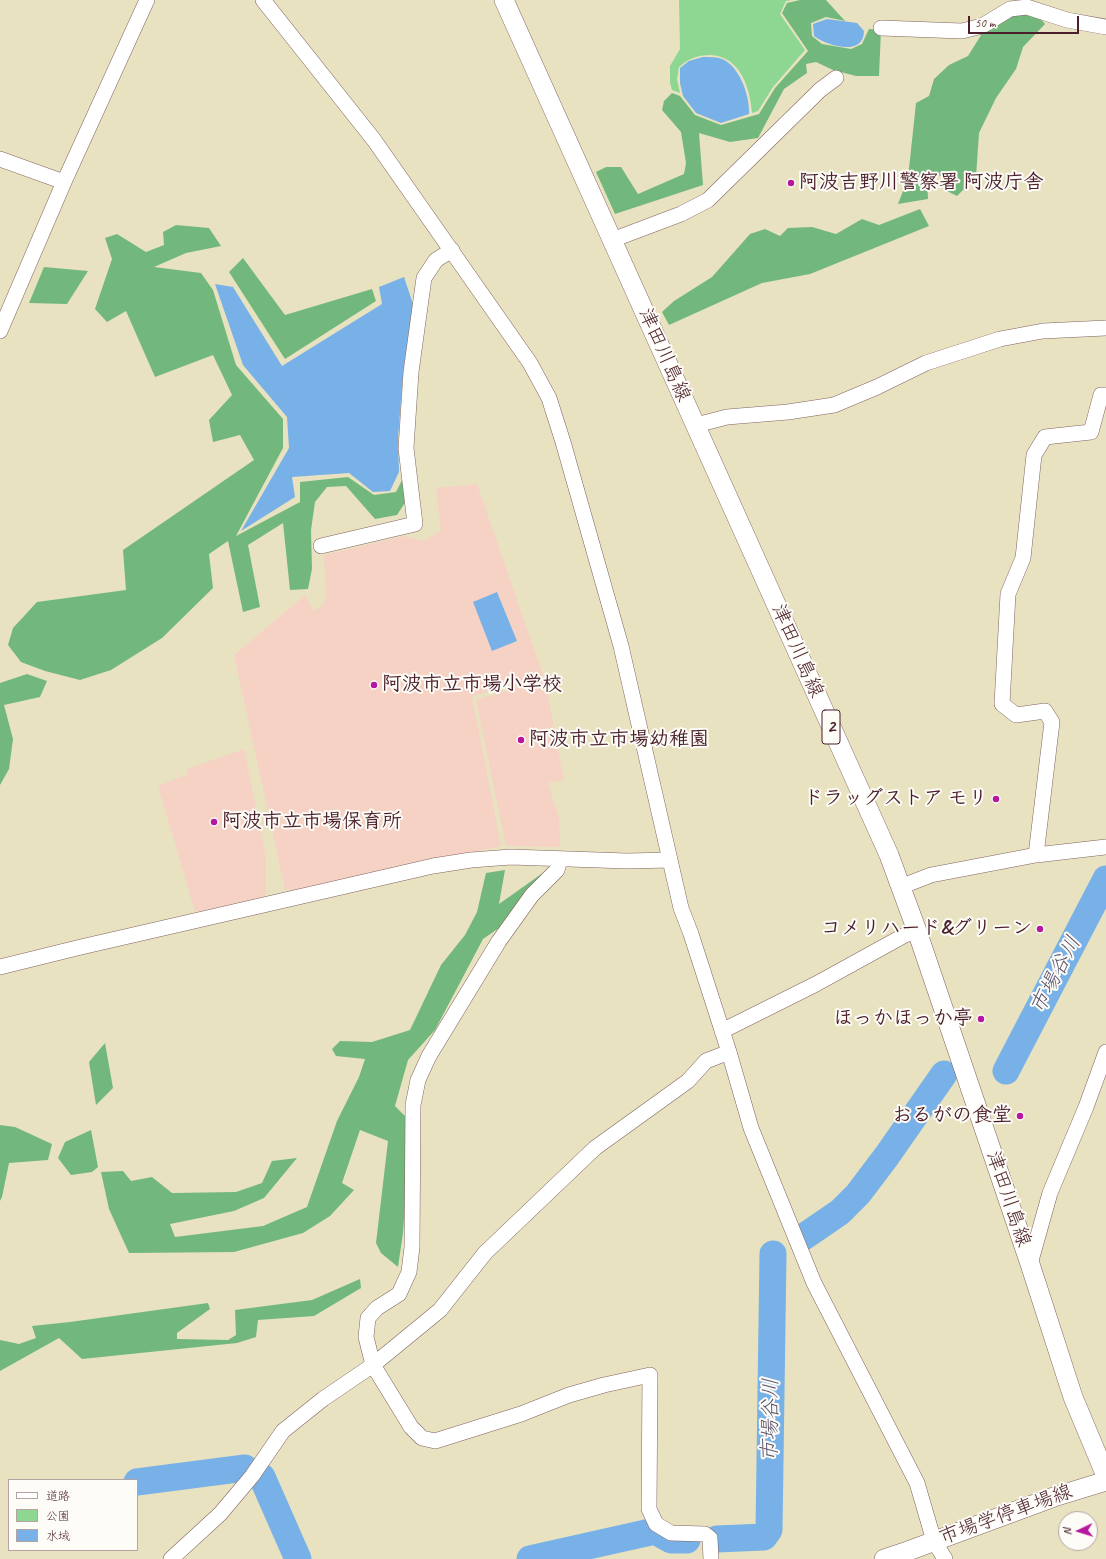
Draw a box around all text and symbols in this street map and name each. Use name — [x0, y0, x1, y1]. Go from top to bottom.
scale bar — [970, 8, 1081, 34]
text: 50 m — [975, 15, 995, 31]
place label: 阿波吉野川警察署 阿波庁舎 — [799, 171, 1044, 195]
marker: 阿波吉野川警察署 阿波庁舎 — [786, 178, 796, 188]
street label: 津田川島線 — [633, 304, 695, 406]
street label: 津田川島線 — [766, 600, 828, 702]
place label: 阿波市立市場小学校 — [382, 673, 562, 697]
marker: 阿波市立市場小学校 — [369, 680, 379, 690]
road number: 2 — [822, 710, 840, 744]
place label: 阿波市立市場幼稚園 — [529, 728, 709, 752]
marker: 阿波市立市場幼稚園 — [516, 735, 526, 745]
place label: ドラッグストア モリ — [803, 787, 988, 811]
marker: ドラッグストア モリ — [991, 794, 1001, 804]
place label: 阿波市立市場保育所 — [222, 810, 402, 834]
marker: 阿波市立市場保育所 — [209, 817, 219, 827]
place label: コメリハード&グリーン — [821, 917, 1032, 941]
marker: コメリハード&グリーン — [1035, 924, 1045, 934]
water label: 市場谷川 — [1025, 932, 1087, 1018]
place label: ほっかほっか亭 — [833, 1007, 973, 1031]
marker: ほっかほっか亭 — [976, 1014, 986, 1024]
place label: おるがの食堂 — [892, 1104, 1012, 1128]
marker: おるがの食堂 — [1015, 1111, 1025, 1121]
street label: 津田川島線 — [980, 1148, 1036, 1250]
water label: 市場谷川 — [758, 1378, 784, 1462]
legend — [8, 1479, 138, 1551]
street label: 市場学停車場線 — [936, 1480, 1076, 1550]
text: 道路 — [46, 1488, 70, 1504]
text: 公園 — [46, 1508, 70, 1524]
north arrow — [1058, 1511, 1098, 1551]
text: 水域 — [46, 1528, 70, 1544]
text: N — [1060, 1528, 1074, 1536]

